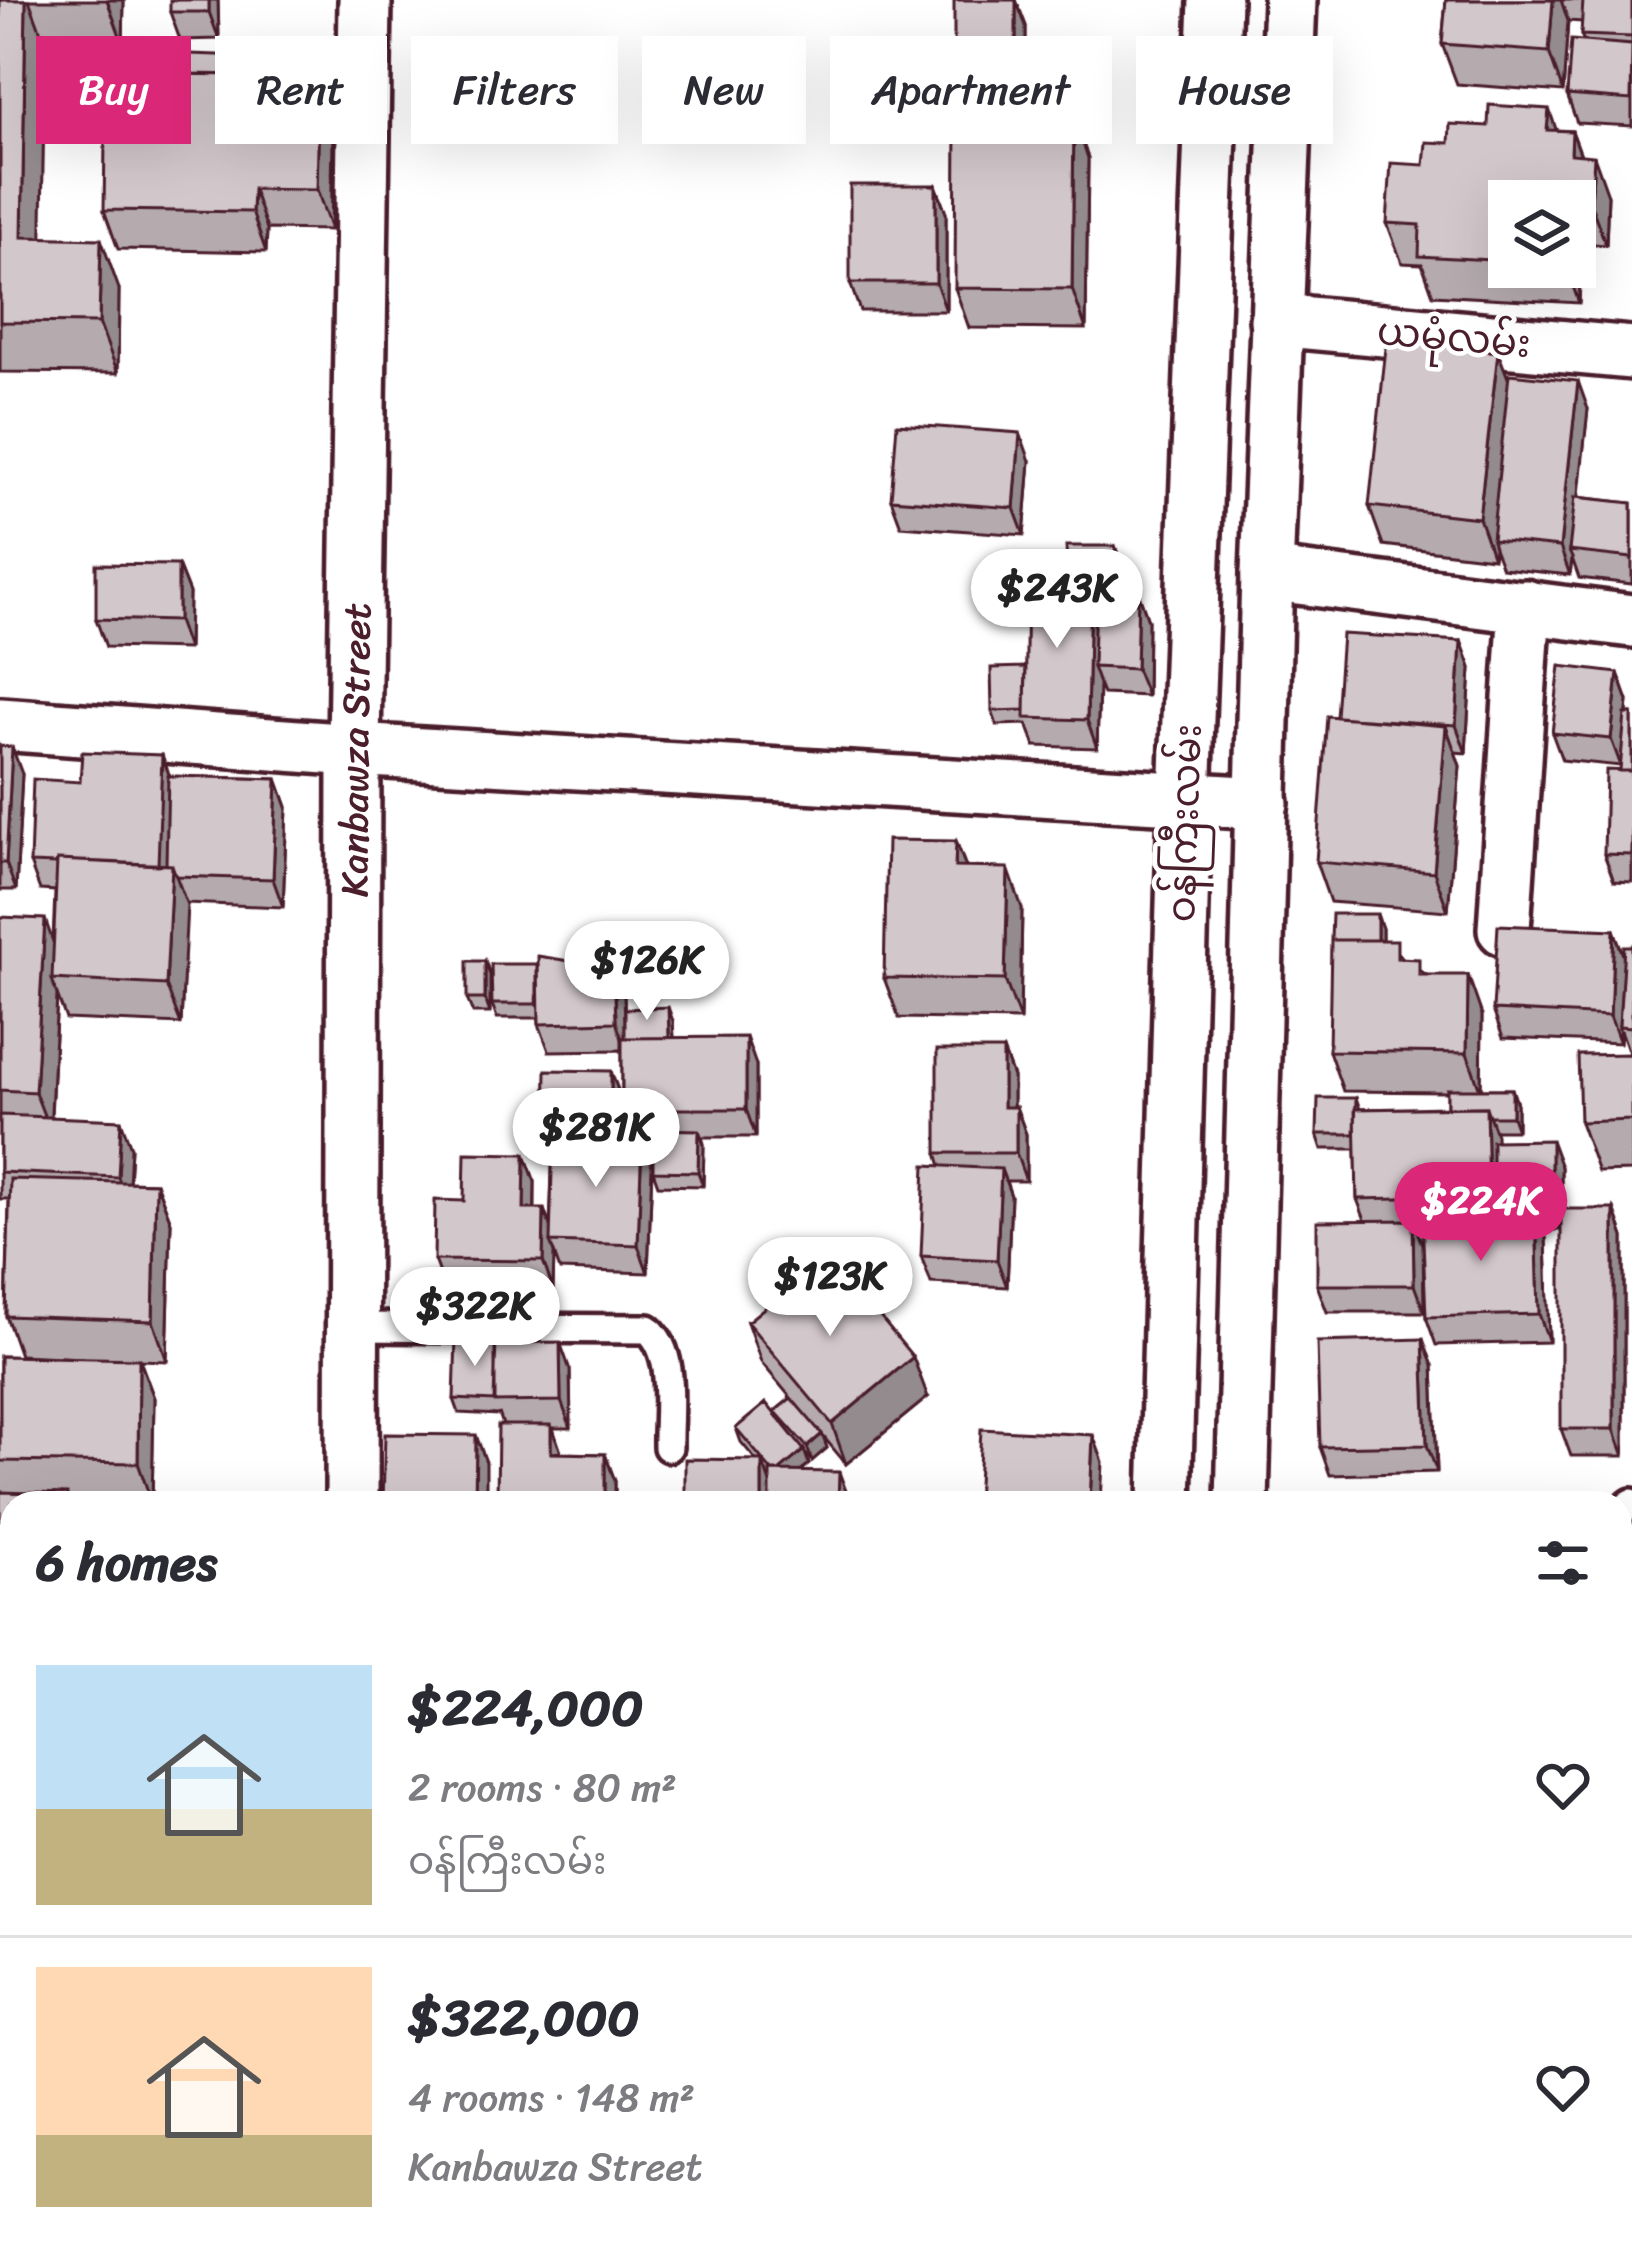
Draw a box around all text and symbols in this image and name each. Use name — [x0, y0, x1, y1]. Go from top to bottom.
chip: Buy — [36, 36, 191, 144]
chip: Rent — [215, 36, 387, 144]
chip: Filters — [411, 36, 618, 144]
chip: New — [642, 36, 806, 144]
chip: Apartment — [830, 36, 1112, 144]
chip: House — [1136, 36, 1333, 144]
map controls — [1488, 180, 1596, 288]
button: layers — [1488, 180, 1596, 288]
street label: ယမုံလမ်း — [1374, 296, 1534, 378]
pin: $243K — [973, 549, 1141, 651]
text: $243K — [998, 553, 1116, 622]
street label: Kanbawza Street — [319, 602, 391, 897]
street label: ဝန်ကြီးလမ်း — [1146, 723, 1222, 923]
pin: $126K — [563, 921, 731, 1023]
text: $126K — [591, 925, 703, 994]
pin: $281K — [512, 1088, 680, 1190]
text: $281K — [540, 1092, 652, 1161]
pin: $224K — [1397, 1162, 1565, 1264]
text: $224K — [1421, 1166, 1541, 1235]
pin: $123K — [746, 1237, 914, 1339]
text: $123K — [775, 1241, 885, 1310]
pin: $322K — [391, 1267, 559, 1369]
text: $322K — [417, 1271, 533, 1340]
text: 6 homes — [36, 1518, 217, 1608]
icon: filters — [1530, 1530, 1596, 1596]
text: $224,000 — [408, 1663, 643, 1753]
icon: home — [132, 1713, 276, 1857]
icon: heart — [1530, 1752, 1596, 1818]
text: 2 rooms · 80 m² — [408, 1753, 677, 1822]
text: ဝန်ကြီးလမ်း — [408, 1826, 607, 1895]
text: $322,000 — [408, 1973, 640, 2063]
icon: home — [132, 2015, 276, 2159]
icon: heart — [1530, 2054, 1596, 2120]
text: 4 rooms · 148 m² — [408, 2063, 695, 2132]
text: Kanbawza Street — [408, 2132, 703, 2201]

